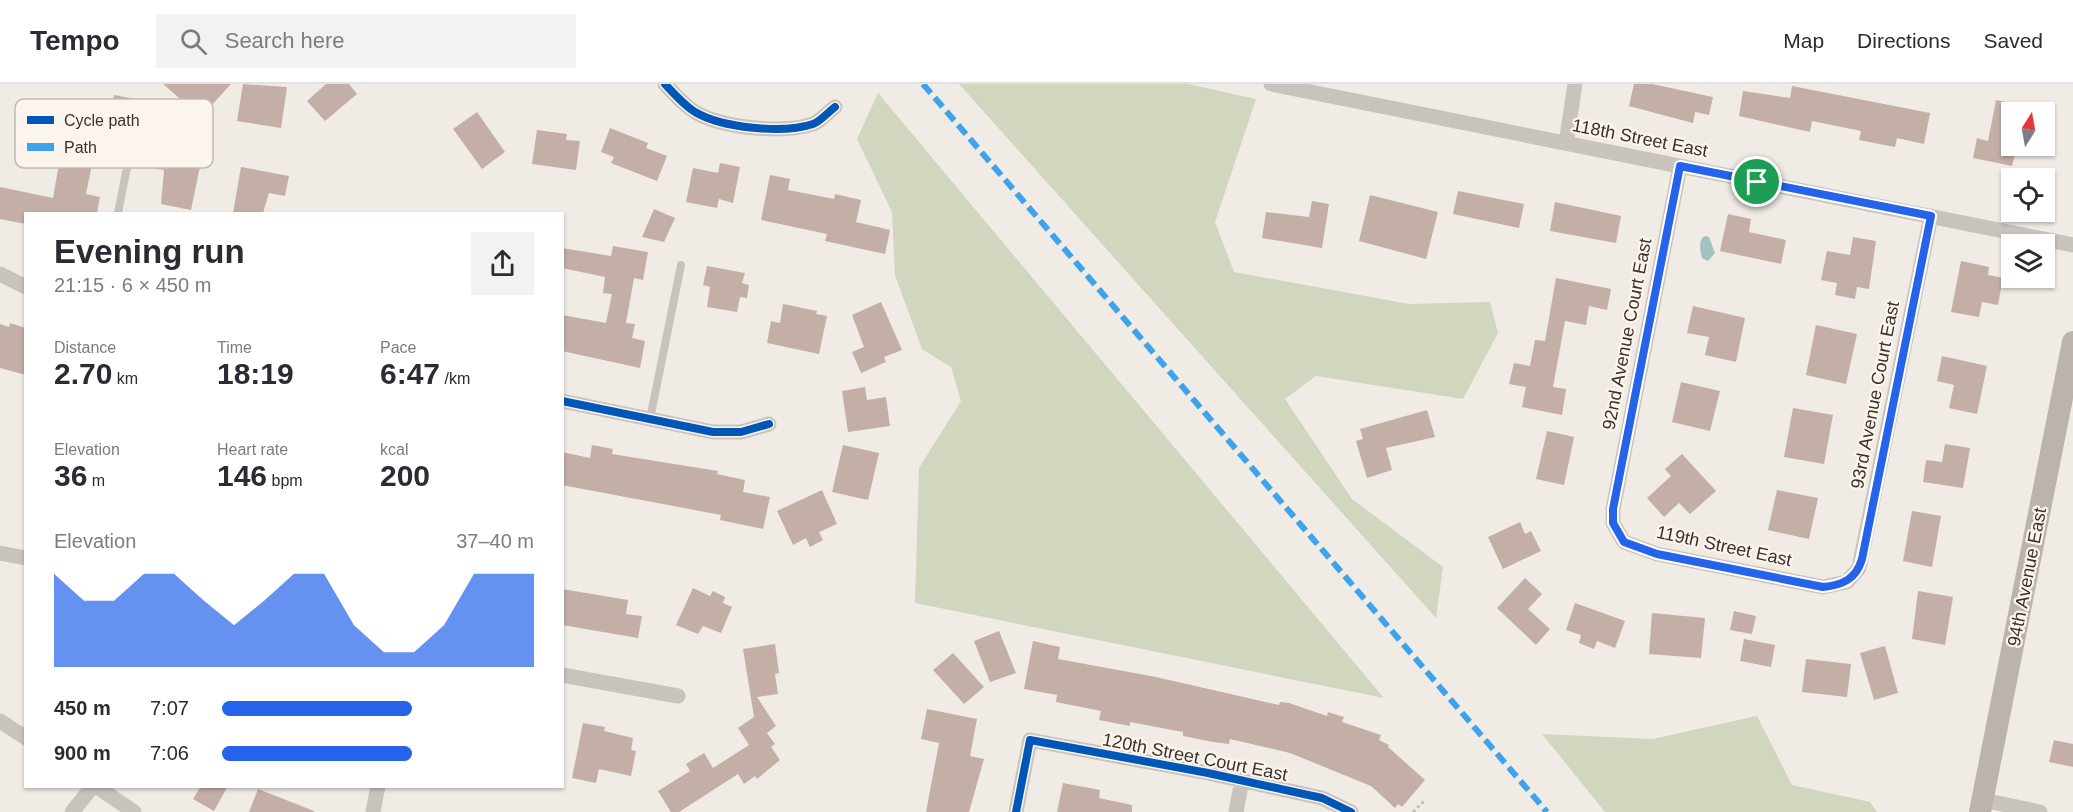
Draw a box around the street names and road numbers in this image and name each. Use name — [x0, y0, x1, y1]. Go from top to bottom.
street label: 118th Street East — [1570, 115, 1710, 161]
street label: 92nd Avenue Court East — [1599, 236, 1655, 432]
street label: 93rd Avenue Court East — [1847, 299, 1903, 491]
street label: 94th Avenue East — [2004, 506, 2050, 648]
street label: 119th Street East — [1655, 522, 1793, 570]
street label: 120th Street Court East — [1101, 729, 1289, 785]

